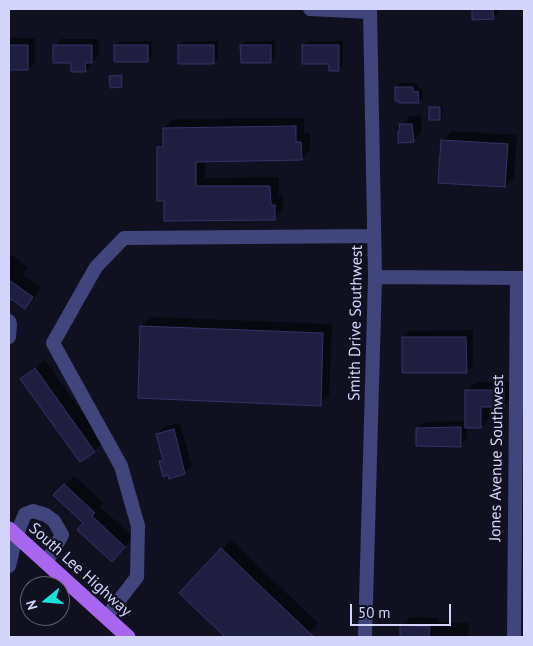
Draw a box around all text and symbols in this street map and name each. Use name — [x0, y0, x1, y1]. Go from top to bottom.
street label: Smith Drive Southwest — [345, 245, 367, 401]
street label: Jones Avenue Southwest — [486, 374, 508, 542]
street label: South Lee Highway — [25, 519, 135, 621]
north arrow — [20, 576, 70, 626]
scale bar — [353, 594, 454, 626]
text: N — [22, 598, 42, 612]
text: 50 m — [358, 603, 391, 622]

